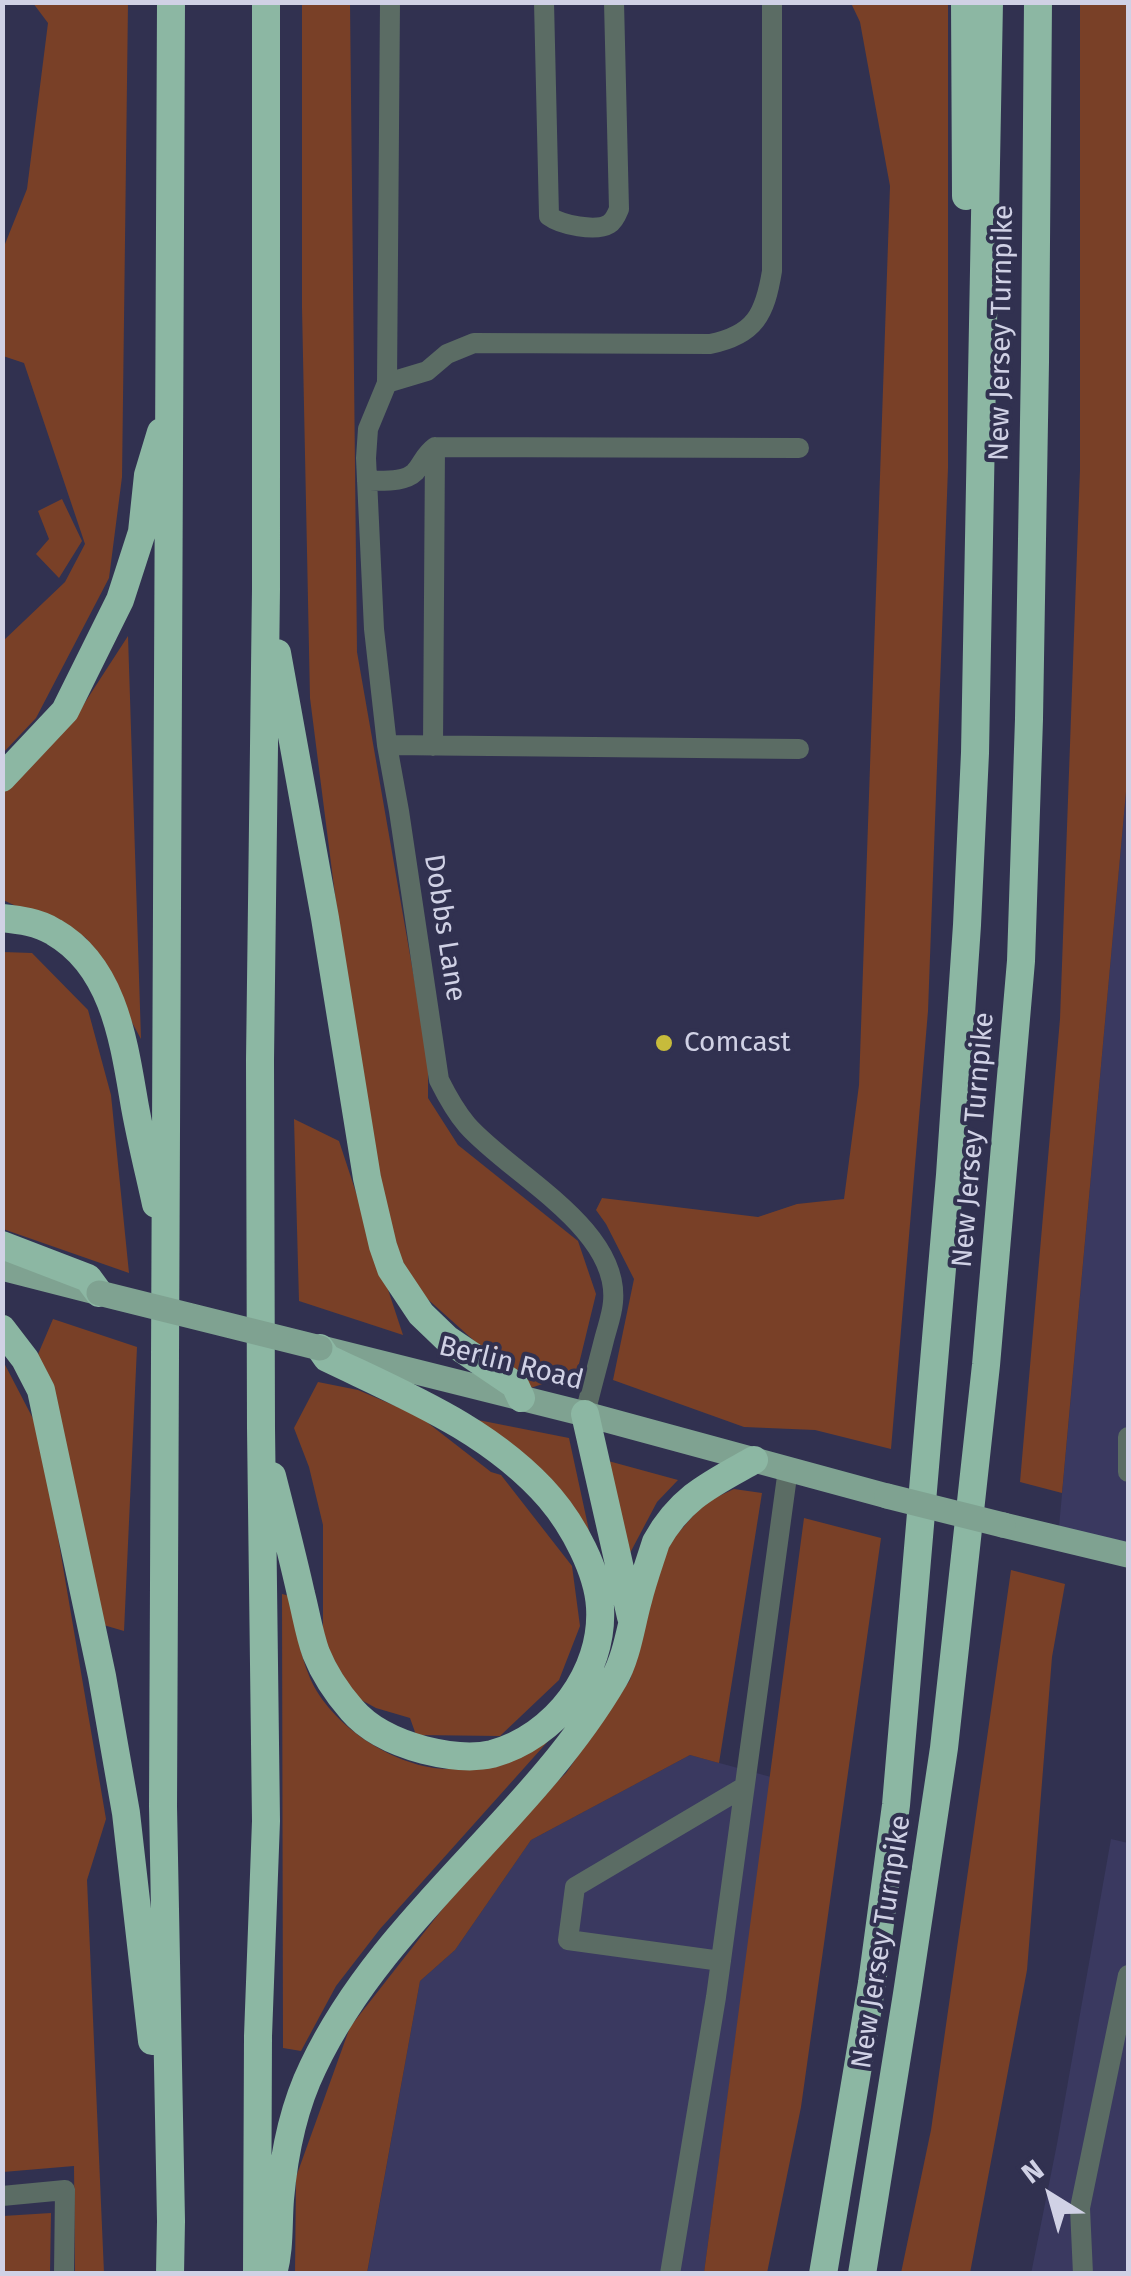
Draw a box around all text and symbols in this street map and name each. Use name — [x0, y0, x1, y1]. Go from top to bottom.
street label: New Jersey Turnpike — [983, 205, 1021, 461]
street label: Dobbs Lane — [416, 852, 472, 1004]
street label: New Jersey Turnpike — [946, 1011, 1002, 1269]
place label: Comcast — [684, 1026, 791, 1060]
marker: Comcast — [653, 1032, 675, 1054]
street label: Berlin Road — [435, 1330, 587, 1398]
street label: New Jersey Turnpike — [845, 1813, 919, 2071]
north arrow — [1001, 2146, 1101, 2246]
text: N — [1015, 2153, 1050, 2190]

